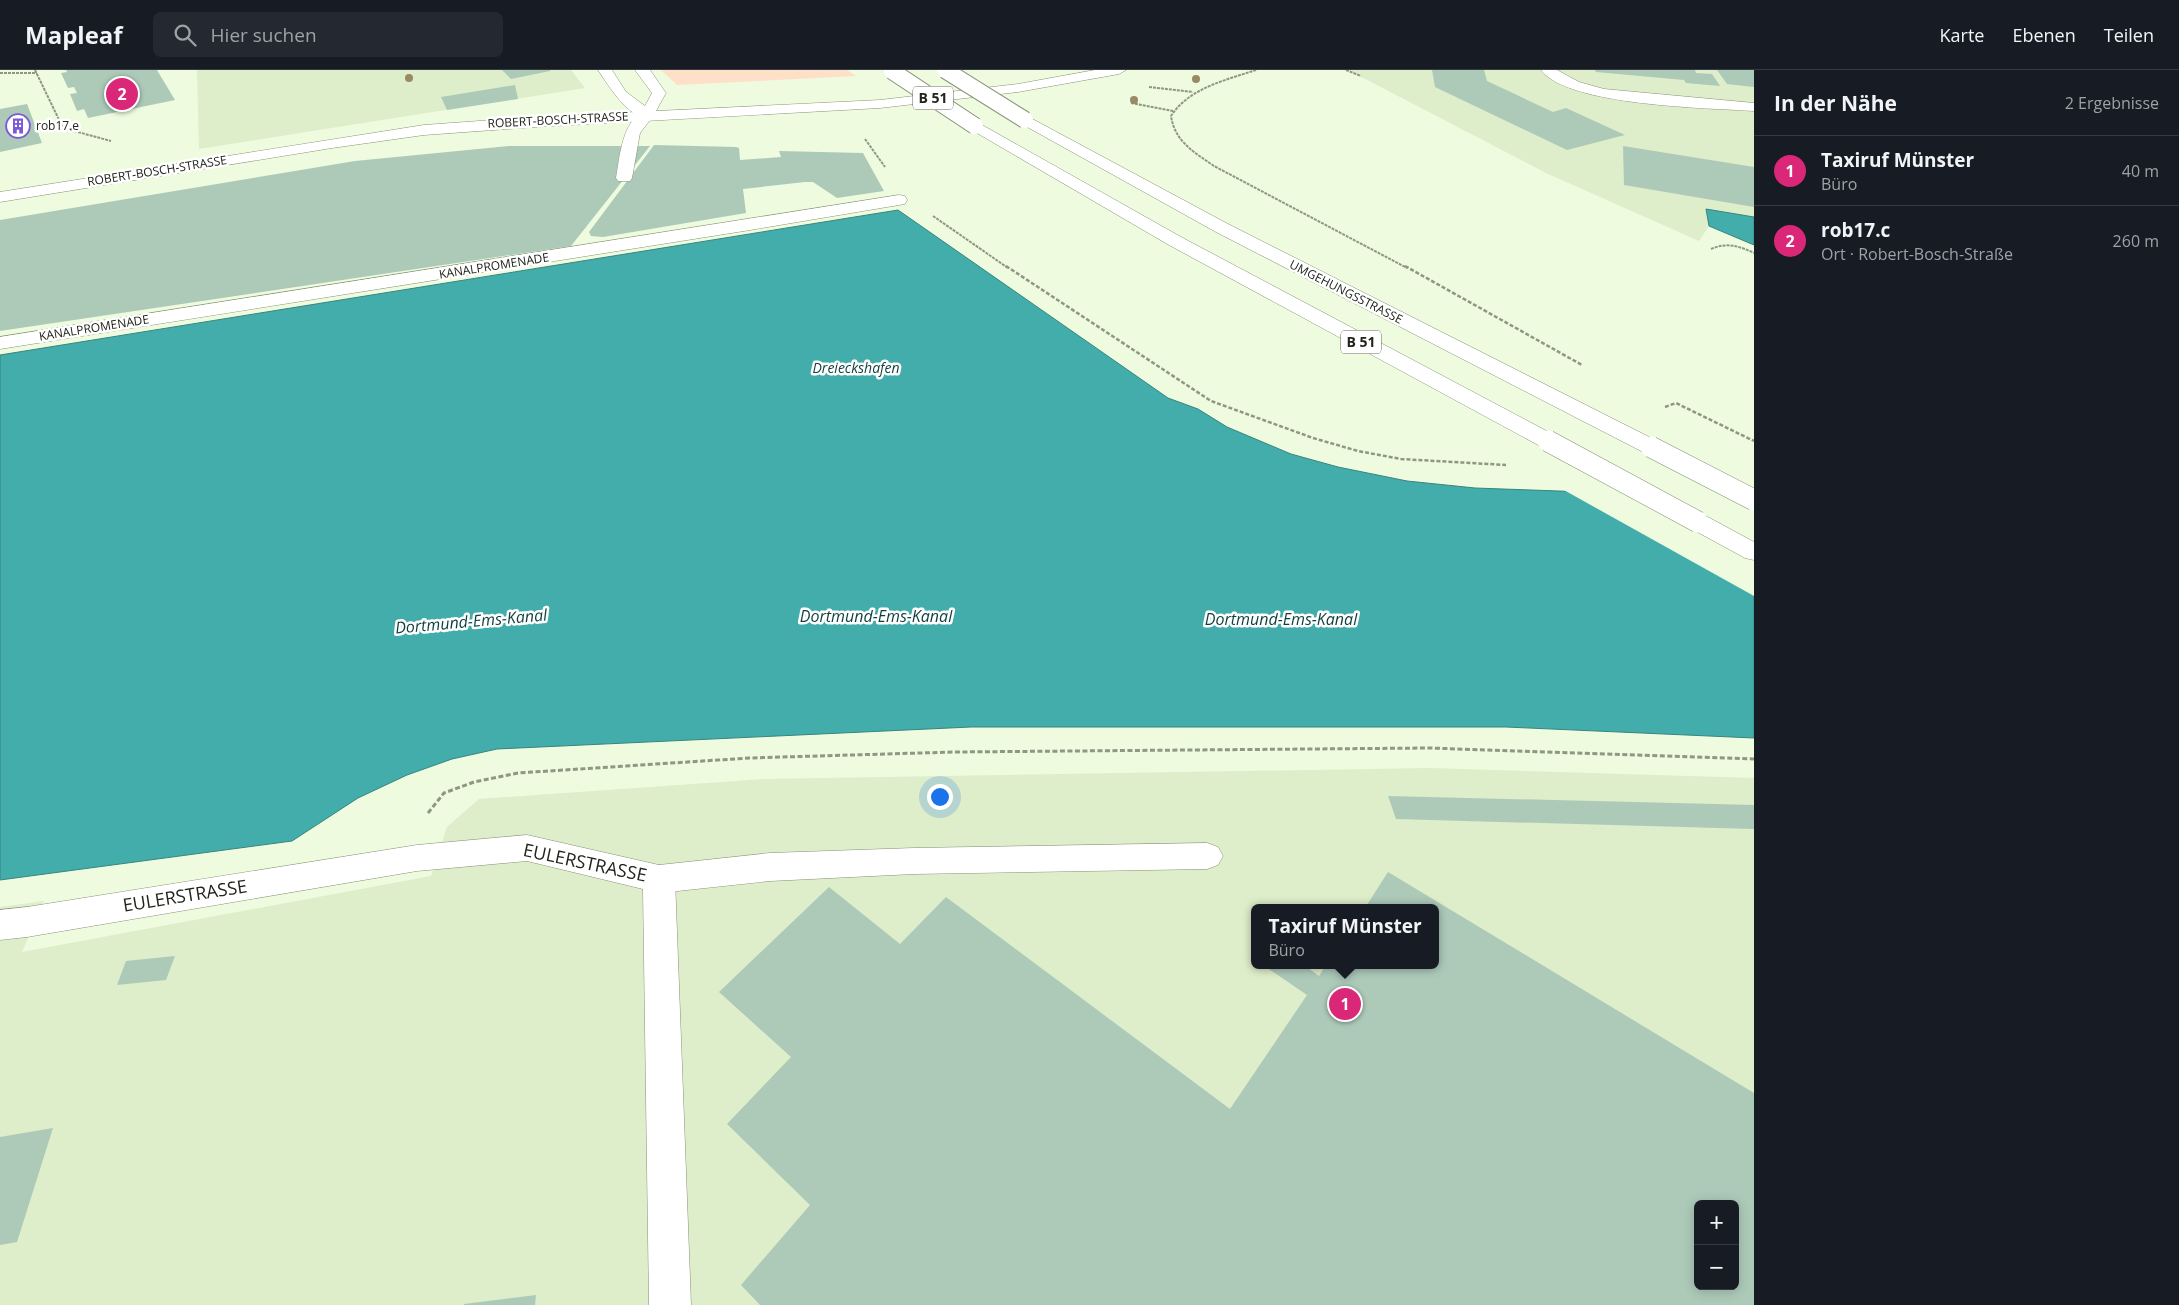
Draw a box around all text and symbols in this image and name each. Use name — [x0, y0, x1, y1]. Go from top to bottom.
search box — [153, 12, 503, 57]
text: Mapleaf — [25, 18, 123, 51]
icon: search — [171, 21, 199, 49]
text: Hier suchen — [211, 22, 317, 48]
text: Karte — [1940, 23, 1984, 47]
text: Ebenen — [2012, 23, 2076, 47]
text: Teilen — [2104, 23, 2154, 47]
pin: 2 — [106, 75, 138, 113]
road number: B 51 — [913, 86, 953, 110]
text: In der Nähe — [1774, 89, 1897, 117]
text: 2 Ergebnisse — [2065, 92, 2159, 114]
street label: ROBERT-BOSCH-STRASSE — [487, 107, 629, 132]
building icon: rob17.e — [5, 113, 31, 139]
place label: rob17.e — [36, 117, 79, 134]
text: Taxiruf Münster — [1821, 147, 1974, 173]
street label: ROBERT-BOSCH-STRASSE — [86, 151, 228, 190]
text: 1 — [1785, 160, 1795, 182]
text: 40 m — [2122, 160, 2159, 182]
text: Büro — [1821, 173, 1857, 195]
text: rob17.c — [1821, 217, 1890, 243]
text: 2 — [1785, 230, 1795, 252]
text: 260 m — [2113, 230, 2159, 252]
text: Ort · Robert-Bosch-Straße — [1821, 243, 2013, 265]
street label: KANALPROMENADE — [438, 248, 550, 283]
street label: UMGEHUNGSSTRASSE — [1287, 256, 1406, 327]
street label: KANALPROMENADE — [38, 310, 150, 345]
road number: B 51 — [1341, 330, 1381, 354]
water label: Dreieckshafen — [813, 358, 899, 377]
water label: Dortmund-Ems-Kanal — [394, 603, 549, 639]
water label: Dortmund-Ems-Kanal — [800, 605, 953, 627]
water label: Dortmund-Ems-Kanal — [1205, 608, 1358, 630]
your location — [927, 784, 953, 810]
street label: EULERSTRASSE — [521, 837, 649, 887]
street label: EULERSTRASSE — [121, 873, 249, 917]
popup — [1251, 904, 1439, 969]
text: Taxiruf Münster — [1268, 913, 1422, 939]
text: Büro — [1268, 939, 1305, 961]
pin: 1 — [1329, 985, 1361, 1023]
map controls — [1694, 1200, 1739, 1290]
button: + — [1694, 1200, 1739, 1245]
button: − — [1694, 1245, 1739, 1290]

